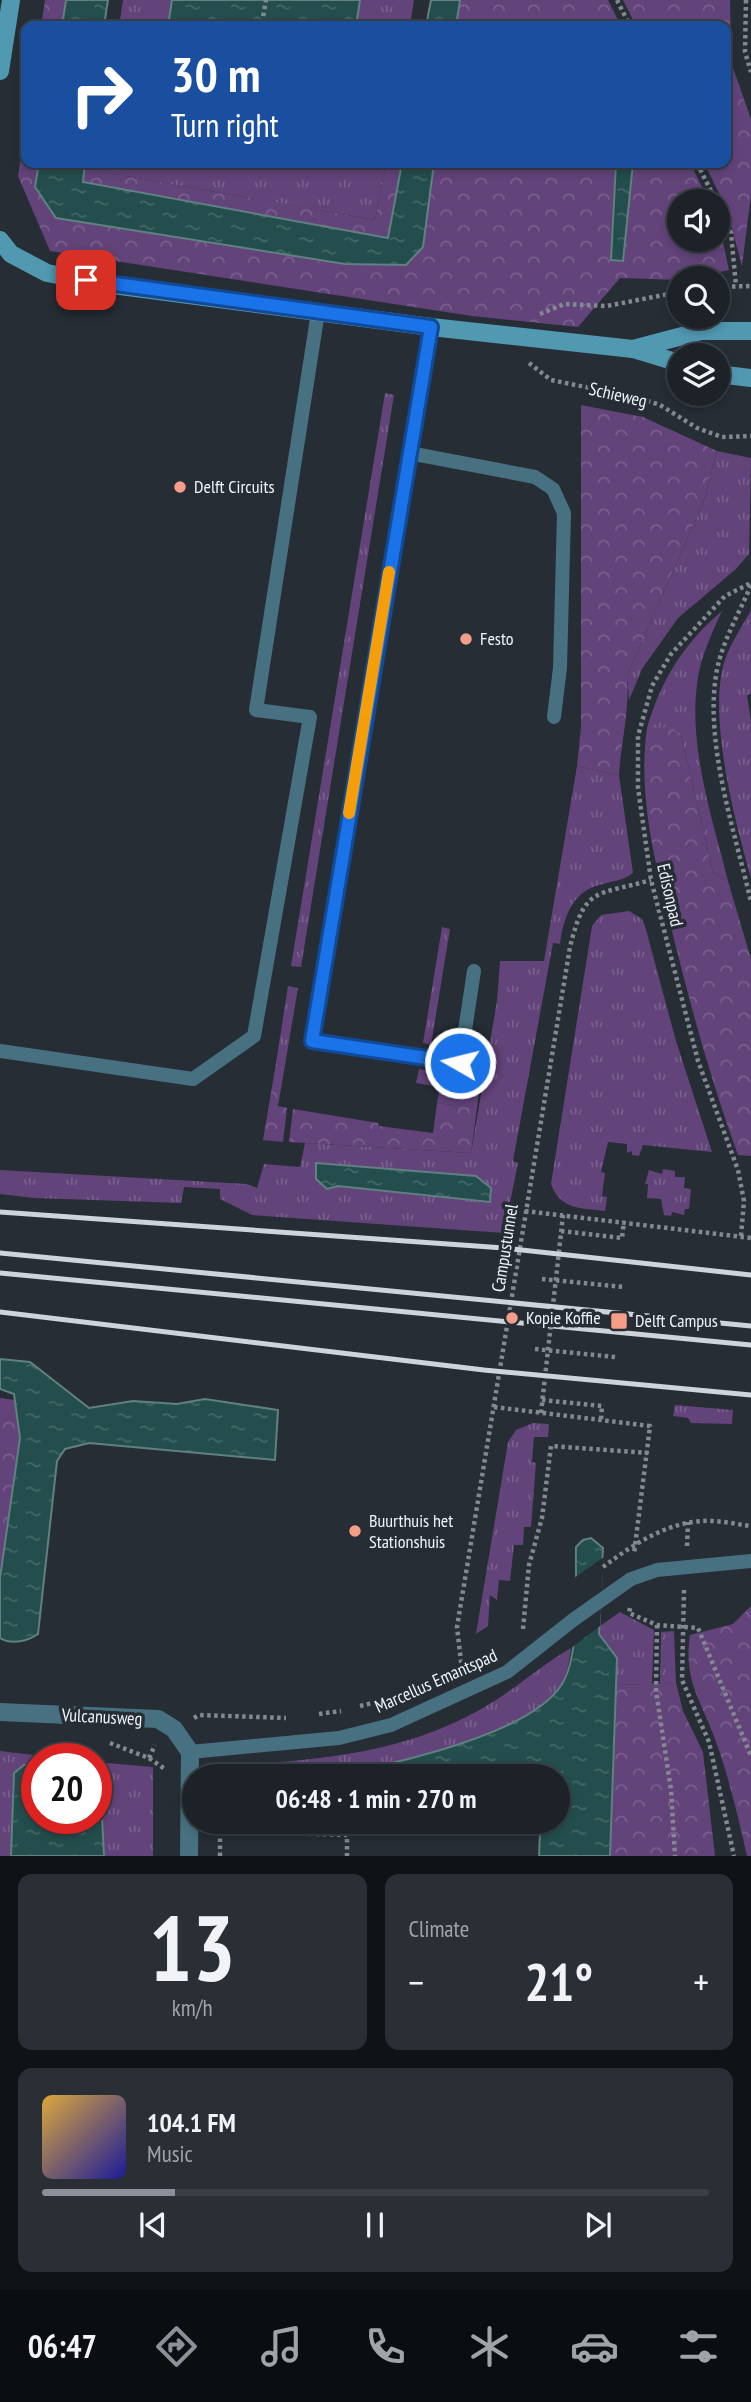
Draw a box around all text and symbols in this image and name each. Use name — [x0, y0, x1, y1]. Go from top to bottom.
text: 30 m — [171, 42, 260, 106]
icon: right — [56, 49, 147, 140]
text: Turn right — [171, 104, 279, 146]
map controls — [667, 189, 730, 406]
button: sound — [667, 189, 730, 252]
pin — [56, 250, 116, 310]
icon: arrive — [67, 261, 105, 299]
button: search — [667, 266, 730, 329]
button: layers — [667, 343, 730, 406]
street label: Schieweg — [587, 377, 649, 412]
place label: Delft Circuits — [194, 475, 275, 498]
marker: Delft Circuits — [172, 479, 188, 495]
place label: Festo — [480, 627, 514, 650]
marker: Festo — [458, 631, 474, 647]
street label: Edisonpad — [652, 861, 689, 929]
position arrow — [423, 1026, 497, 1100]
street label: Campustunnel — [486, 1201, 523, 1294]
place label: Kopie Koffie — [526, 1306, 601, 1329]
place label: Delft Campus — [635, 1309, 718, 1332]
marker: Kopie Koffie — [504, 1310, 520, 1326]
marker: Delft Campus — [609, 1311, 629, 1331]
place label: Buurthuis het Stationshuis — [369, 1509, 453, 1553]
marker: Buurthuis het Stationshuis — [347, 1523, 363, 1539]
street label: Marcellus Emantspad — [371, 1643, 501, 1718]
street label: Vulcanusweg — [60, 1703, 143, 1730]
speed limit sign: 20 — [21, 1743, 112, 1834]
text: 06:48 · 1 min · 270 m — [276, 1782, 476, 1815]
text: 13 — [149, 1888, 236, 2006]
text: Climate — [409, 1914, 469, 1943]
text: 21° — [524, 1948, 593, 2015]
text: − — [409, 1957, 424, 2006]
text: + — [693, 1957, 709, 2006]
text: km/h — [172, 1993, 213, 2022]
text: 104.1 FM — [147, 2106, 236, 2139]
text: Music — [147, 2139, 193, 2168]
icon: previous — [134, 2206, 172, 2244]
icon: pause — [356, 2206, 394, 2244]
icon: next — [579, 2206, 617, 2244]
icon: directions — [152, 2322, 201, 2371]
icon: music — [257, 2322, 306, 2371]
icon: phone — [361, 2322, 410, 2371]
icon: climate — [465, 2322, 514, 2371]
icon: car — [570, 2322, 619, 2371]
icon: filters — [674, 2322, 723, 2371]
text: 06:47 — [28, 2325, 97, 2367]

